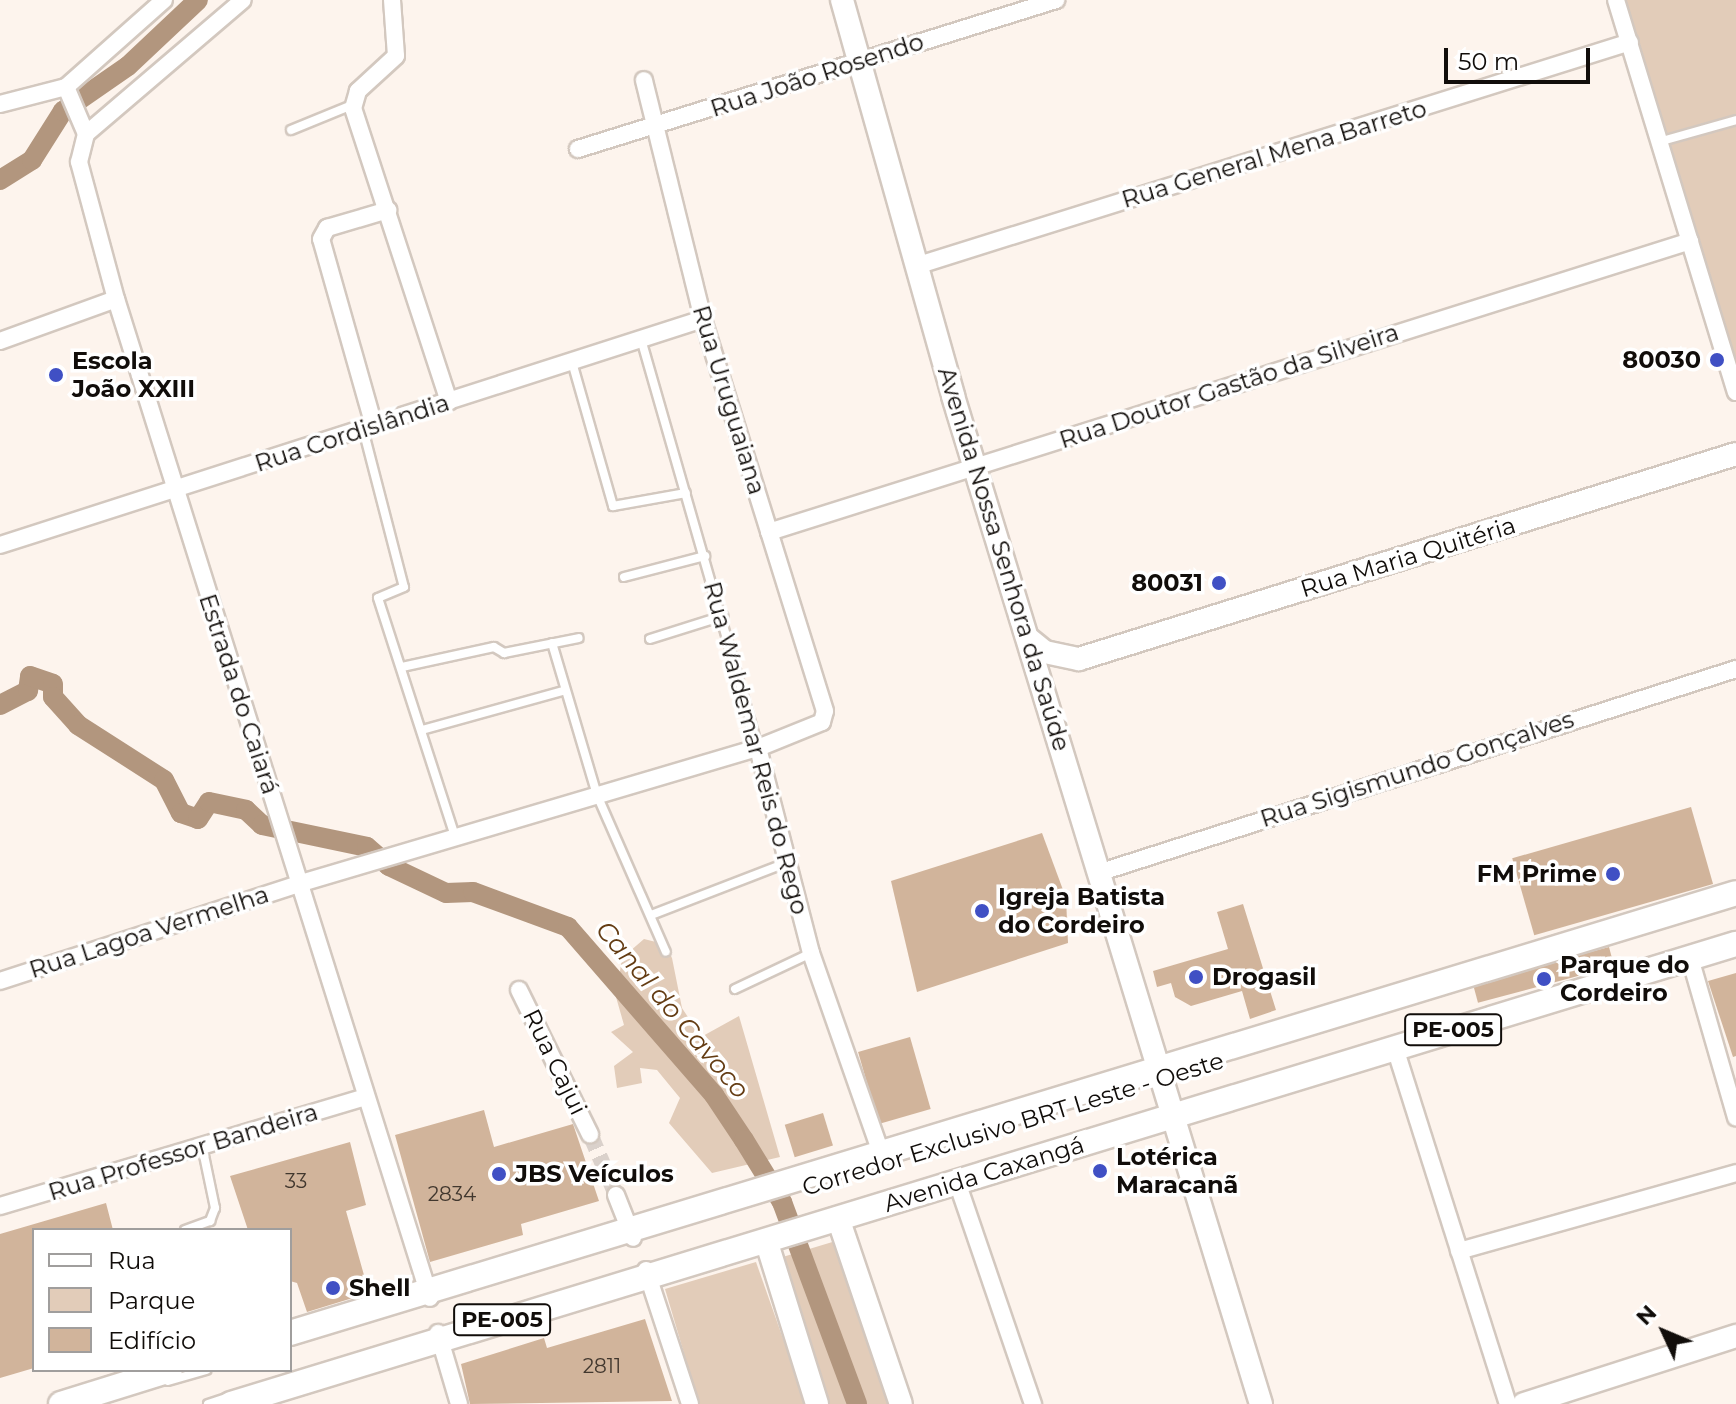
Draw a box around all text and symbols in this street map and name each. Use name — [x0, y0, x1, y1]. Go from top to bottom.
street label: Rua João Rosendo — [707, 27, 927, 123]
scale bar — [1448, 32, 1594, 82]
text: 50 m — [1458, 47, 1519, 76]
street label: Rua General Mena Barreto — [1118, 94, 1430, 214]
street label: Rua Uruguaiana — [687, 302, 771, 498]
street label: Rua Doutor Gastão da Silveira — [1056, 317, 1402, 455]
place label: 80030 — [1622, 346, 1701, 374]
place label: Escola João XXIII — [72, 347, 195, 403]
marker: 80030 — [1708, 351, 1726, 369]
street label: Avenida Nossa Senhora da Saúde — [932, 364, 1076, 754]
marker: Escola João XXIII — [47, 366, 65, 384]
street label: Rua Cordislândia — [251, 388, 453, 478]
street label: Rua Maria Quitéria — [1297, 511, 1519, 603]
place label: 80031 — [1131, 569, 1203, 597]
marker: 80031 — [1210, 574, 1228, 592]
street label: Rua Waldemar Reis do Rego — [698, 578, 814, 918]
street label: Estrada do Caiará — [193, 590, 285, 798]
street label: Rua Sigismundo Gonçalves — [1257, 705, 1577, 833]
place label: FM Prime — [1477, 860, 1597, 888]
marker: FM Prime — [1604, 865, 1622, 883]
street label: Rua Lagoa Vermelha — [26, 880, 272, 984]
place label: Igreja Batista do Cordeiro — [998, 883, 1165, 939]
marker: Igreja Batista do Cordeiro — [973, 902, 991, 920]
water label: Canal do Cavoco — [589, 915, 755, 1105]
place label: Parque do Cordeiro — [1560, 951, 1689, 1007]
place label: Drogasil — [1212, 963, 1316, 991]
marker: Drogasil — [1187, 968, 1205, 986]
marker: Parque do Cordeiro — [1535, 970, 1553, 988]
street label: Rua Cajui — [517, 1004, 593, 1120]
road number: PE-005 — [1403, 1012, 1503, 1048]
street label: Corredor Exclusivo BRT Leste - Oeste — [799, 1046, 1227, 1202]
street label: Rua Professor Bandeira — [45, 1097, 321, 1207]
street label: Avenida Caxangá — [880, 1130, 1088, 1218]
place label: Lotérica Maracanã — [1116, 1143, 1238, 1199]
place label: JBS Veículos — [515, 1160, 674, 1188]
marker: Lotérica Maracanã — [1091, 1162, 1109, 1180]
marker: JBS Veículos — [490, 1165, 508, 1183]
house number: 33 — [285, 1169, 307, 1193]
house number: 2834 — [428, 1182, 476, 1206]
legend — [32, 1228, 292, 1372]
text: Rua — [108, 1246, 156, 1275]
place label: Shell — [349, 1274, 411, 1302]
marker: Shell — [324, 1279, 342, 1297]
text: Parque — [108, 1286, 195, 1315]
north arrow — [1624, 1292, 1704, 1372]
text: N — [1630, 1299, 1662, 1331]
road number: PE-005 — [452, 1302, 552, 1338]
text: Edifício — [108, 1326, 196, 1355]
house number: 2811 — [583, 1354, 621, 1378]

